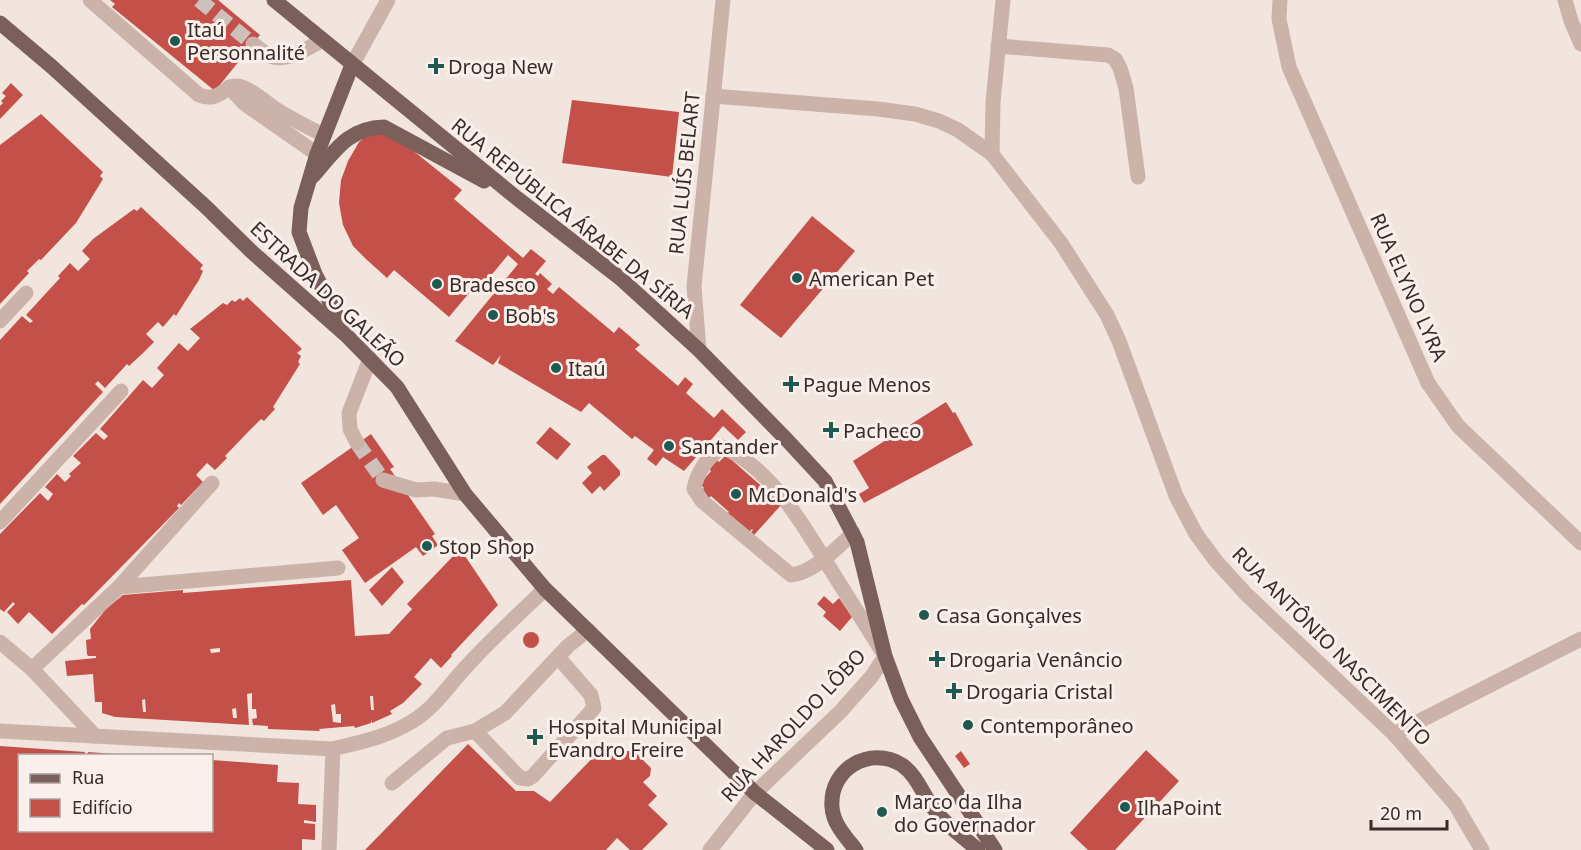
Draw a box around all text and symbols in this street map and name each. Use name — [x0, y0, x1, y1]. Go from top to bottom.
place label: Itaú Personnalité — [187, 16, 305, 66]
marker: Itaú Personnalité — [168, 34, 182, 48]
place label: Droga New — [448, 53, 553, 80]
marker: Droga New — [429, 59, 443, 73]
street label: RUA LUÍS BELART — [662, 90, 706, 256]
street label: RUA REPÚBLICA ÁRABE DA SÍRIA — [446, 111, 700, 325]
street label: RUA ELYNO LYRA — [1364, 209, 1454, 366]
street label: ESTRADA DO GALEÃO — [245, 215, 411, 373]
place label: American Pet — [809, 265, 934, 292]
place label: Bradesco — [449, 271, 536, 298]
marker: American Pet — [790, 271, 804, 285]
marker: Bradesco — [430, 277, 444, 291]
place label: Bob's — [505, 302, 556, 329]
marker: Bob's — [486, 308, 500, 322]
place label: Itaú — [568, 355, 606, 382]
marker: Itaú — [549, 361, 563, 375]
place label: Pague Menos — [803, 371, 931, 398]
marker: Pague Menos — [784, 377, 798, 391]
place label: Pacheco — [843, 417, 921, 444]
marker: Pacheco — [824, 423, 838, 437]
place label: Santander — [681, 433, 778, 460]
marker: Santander — [662, 439, 676, 453]
place label: McDonald's — [748, 481, 857, 508]
marker: McDonald's — [729, 487, 743, 501]
place label: Stop Shop — [439, 533, 535, 560]
marker: Stop Shop — [420, 539, 434, 553]
street label: RUA ANTÔNIO NASCIMENTO — [1227, 541, 1437, 751]
place label: Casa Gonçalves — [936, 602, 1082, 629]
marker: Casa Gonçalves — [917, 608, 931, 622]
street label: RUA HAROLDO LÔBO — [715, 642, 871, 808]
place label: Drogaria Venâncio — [949, 646, 1123, 673]
marker: Drogaria Venâncio — [930, 652, 944, 666]
place label: Drogaria Cristal — [966, 678, 1113, 705]
marker: Drogaria Cristal — [947, 684, 961, 698]
place label: Contemporâneo — [980, 712, 1134, 739]
place label: Hospital Municipal Evandro Freire — [548, 713, 722, 763]
marker: Contemporâneo — [961, 718, 975, 732]
marker: Hospital Municipal Evandro Freire — [526, 728, 544, 746]
legend — [18, 754, 213, 832]
text: Rua — [72, 765, 104, 789]
place label: Marco da Ilha do Governador — [894, 788, 1036, 838]
scale bar — [1371, 793, 1448, 831]
place label: IlhaPoint — [1137, 794, 1221, 821]
text: Edifício — [72, 795, 133, 819]
marker: IlhaPoint — [1118, 800, 1132, 814]
text: 20 m — [1380, 801, 1422, 825]
marker: Marco da Ilha do Governador — [875, 805, 889, 819]

